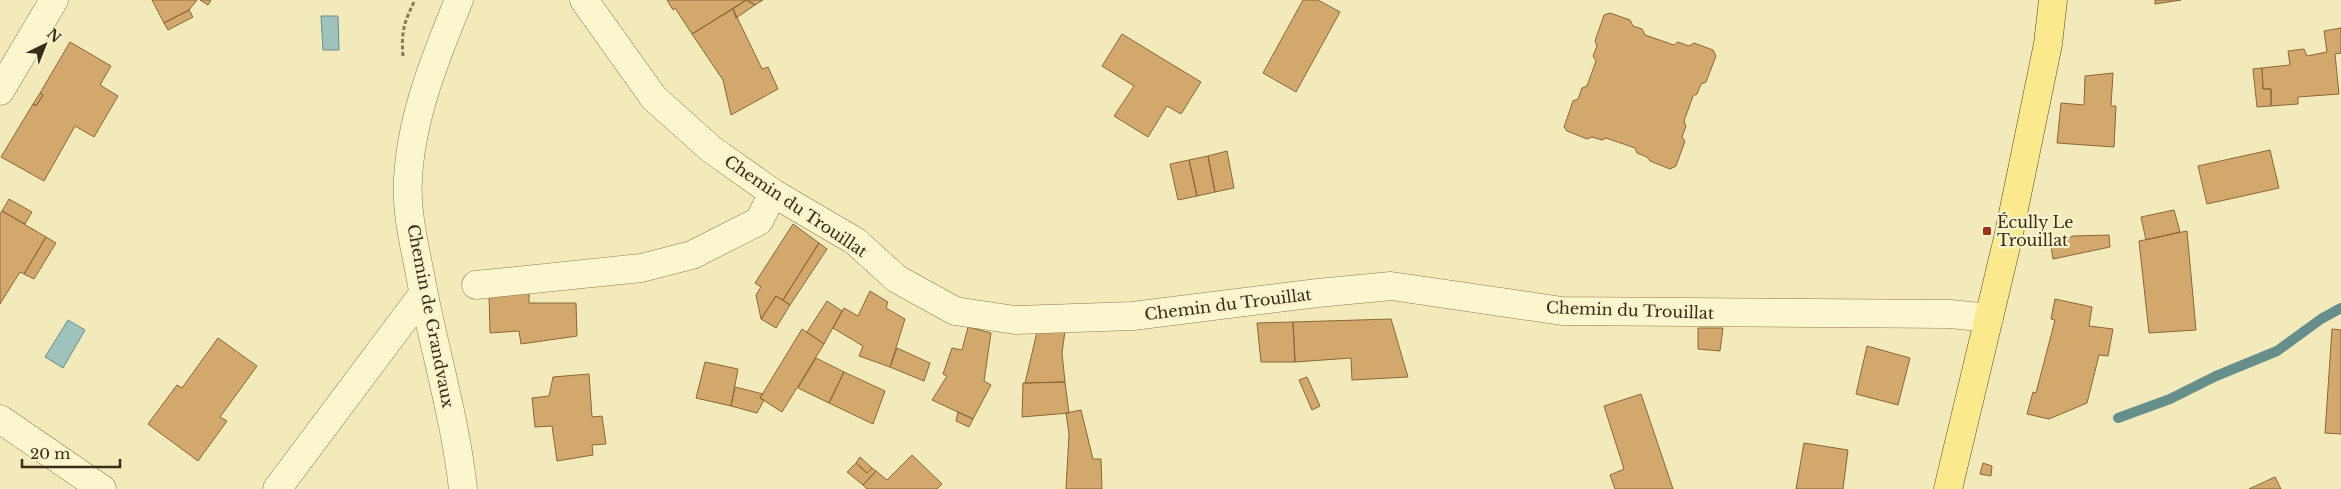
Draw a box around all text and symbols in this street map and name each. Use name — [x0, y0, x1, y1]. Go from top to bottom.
north arrow — [20, 20, 70, 70]
text: N — [43, 24, 65, 47]
street label: Chemin du Trouillat — [721, 151, 871, 261]
place label: Écully Le Trouillat — [1997, 212, 2073, 250]
street label: Chemin de Grandvaux — [403, 222, 459, 410]
marker: Écully Le Trouillat — [1981, 225, 1993, 237]
street label: Chemin du Trouillat — [1143, 284, 1313, 324]
street label: Chemin du Trouillat — [1546, 297, 1714, 323]
scale bar — [22, 436, 120, 468]
text: 20 m — [30, 444, 70, 463]

